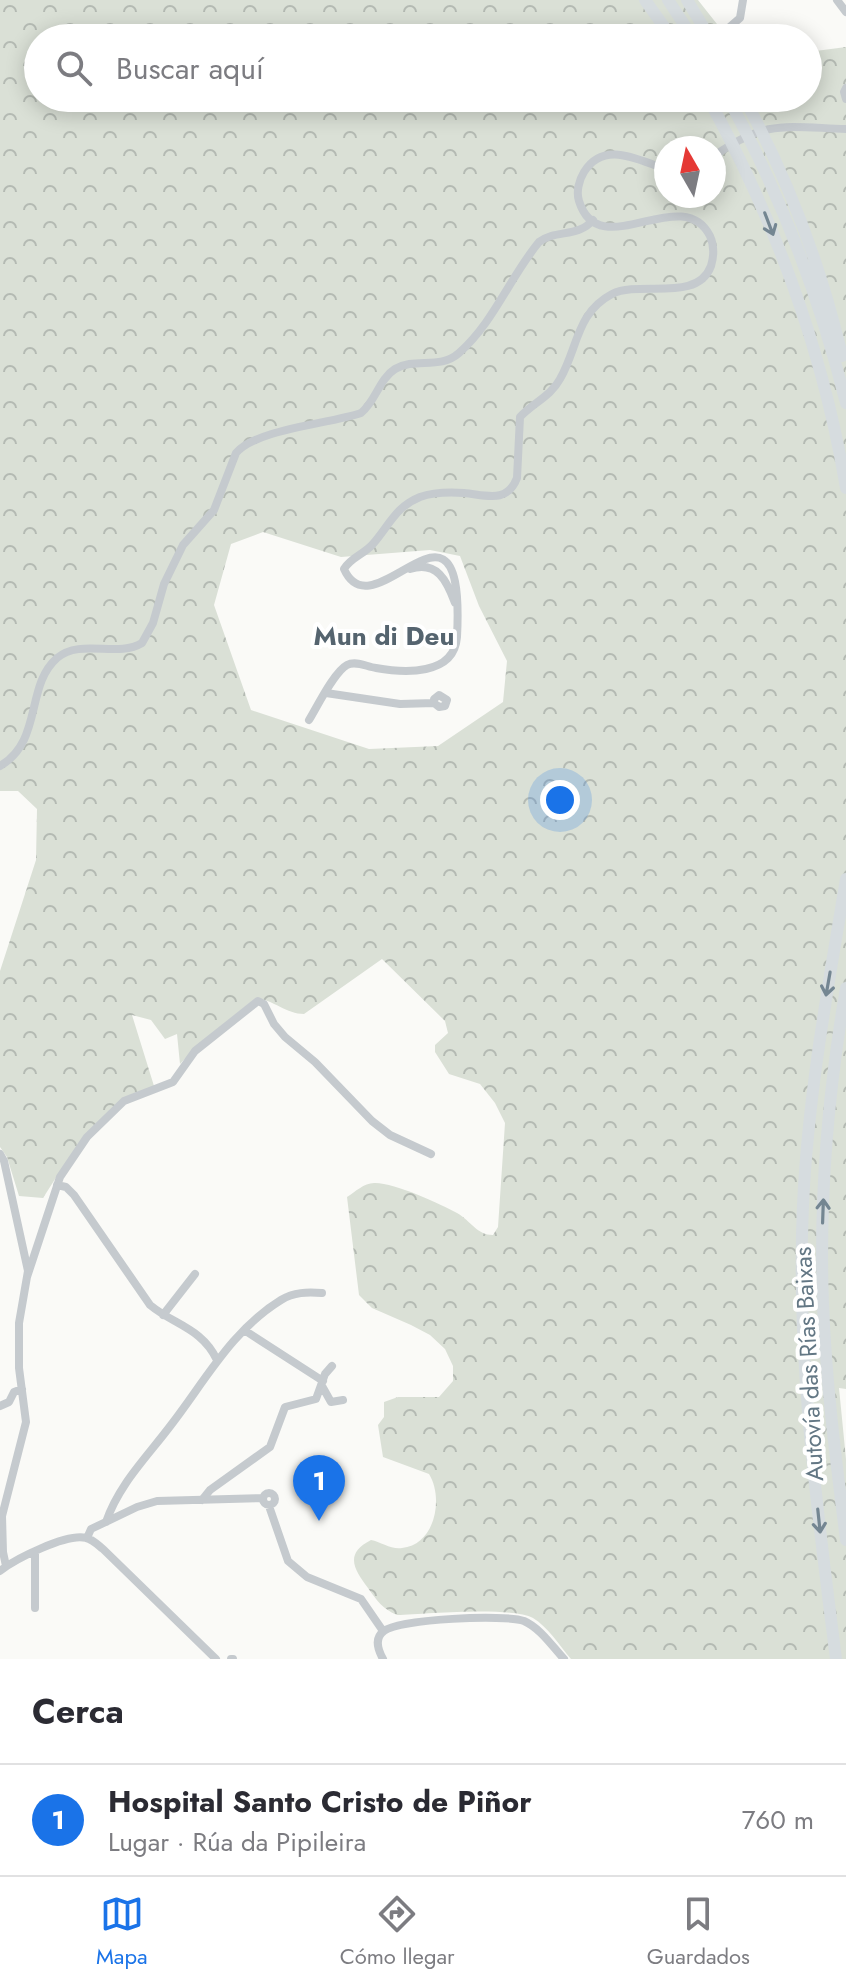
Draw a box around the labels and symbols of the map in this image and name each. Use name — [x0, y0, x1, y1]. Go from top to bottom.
north arrow — [654, 136, 726, 208]
one-way arrow — [763, 211, 777, 236]
district label: Mun di Deu — [314, 617, 454, 655]
your location — [540, 780, 580, 820]
one-way arrow — [820, 971, 835, 996]
one-way arrow — [816, 1198, 831, 1225]
street label: Autovía das Rías Baixas — [785, 1246, 832, 1482]
pin: 1 — [293, 1455, 345, 1521]
one-way arrow — [812, 1508, 827, 1534]

